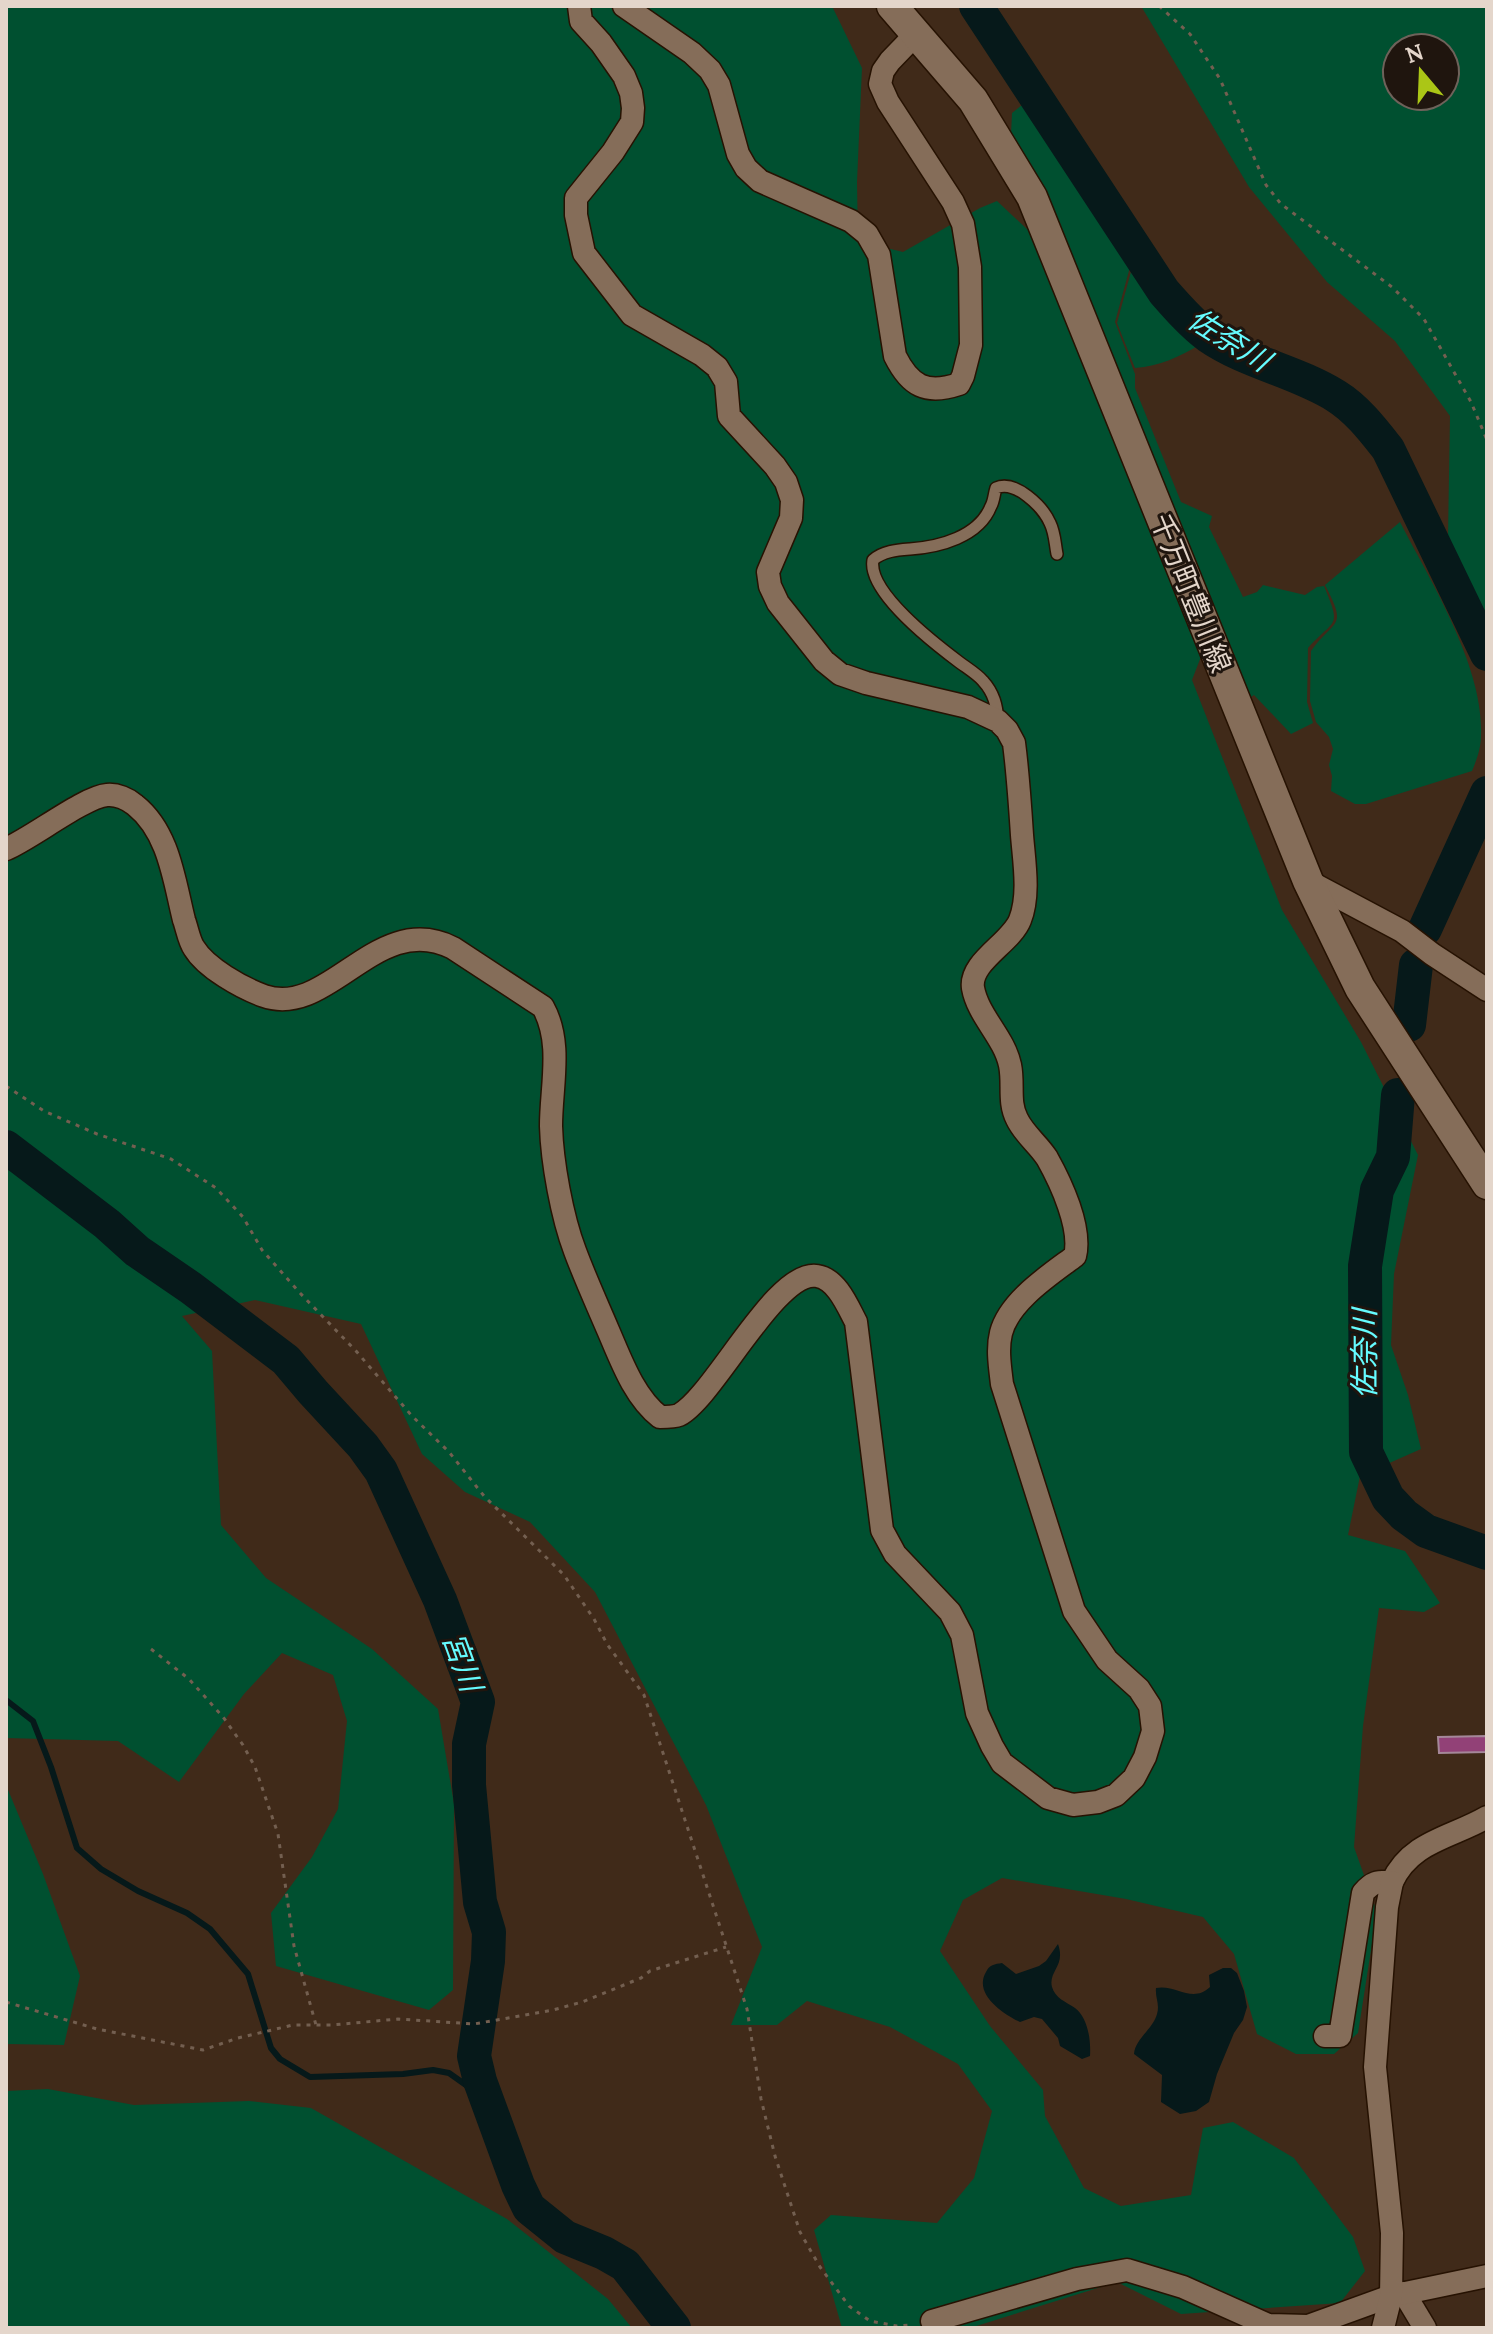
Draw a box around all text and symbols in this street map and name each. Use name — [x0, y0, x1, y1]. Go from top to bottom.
north arrow — [1381, 32, 1461, 112]
text: N — [1402, 37, 1427, 69]
water label: 佐奈川 — [1181, 299, 1280, 381]
street label: 千万町豊川線 — [1143, 508, 1239, 678]
water label: 佐奈川 — [1345, 1306, 1383, 1399]
water label: 宮川 — [435, 1627, 492, 1699]

